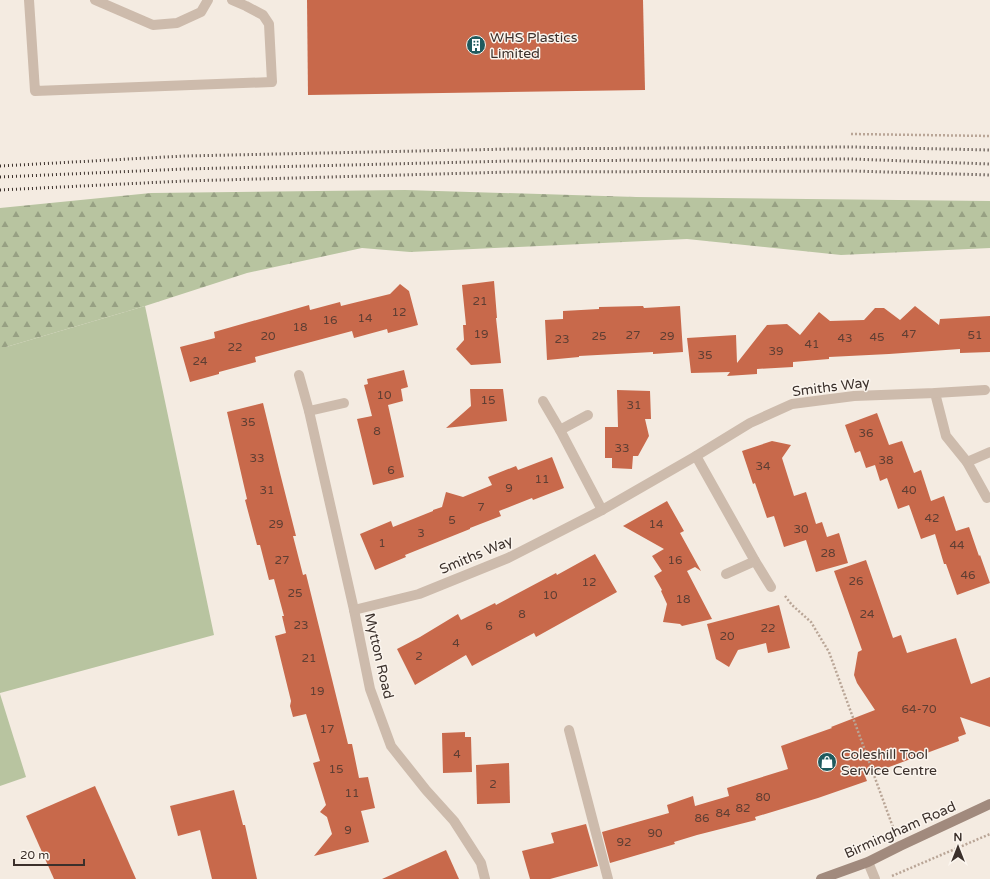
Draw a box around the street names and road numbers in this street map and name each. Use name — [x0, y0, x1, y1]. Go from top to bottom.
street label: Smiths Way — [791, 374, 871, 400]
street label: Smiths Way — [437, 532, 516, 578]
street label: Mytton Road — [361, 611, 397, 701]
street label: Birmingham Road — [842, 798, 958, 862]

